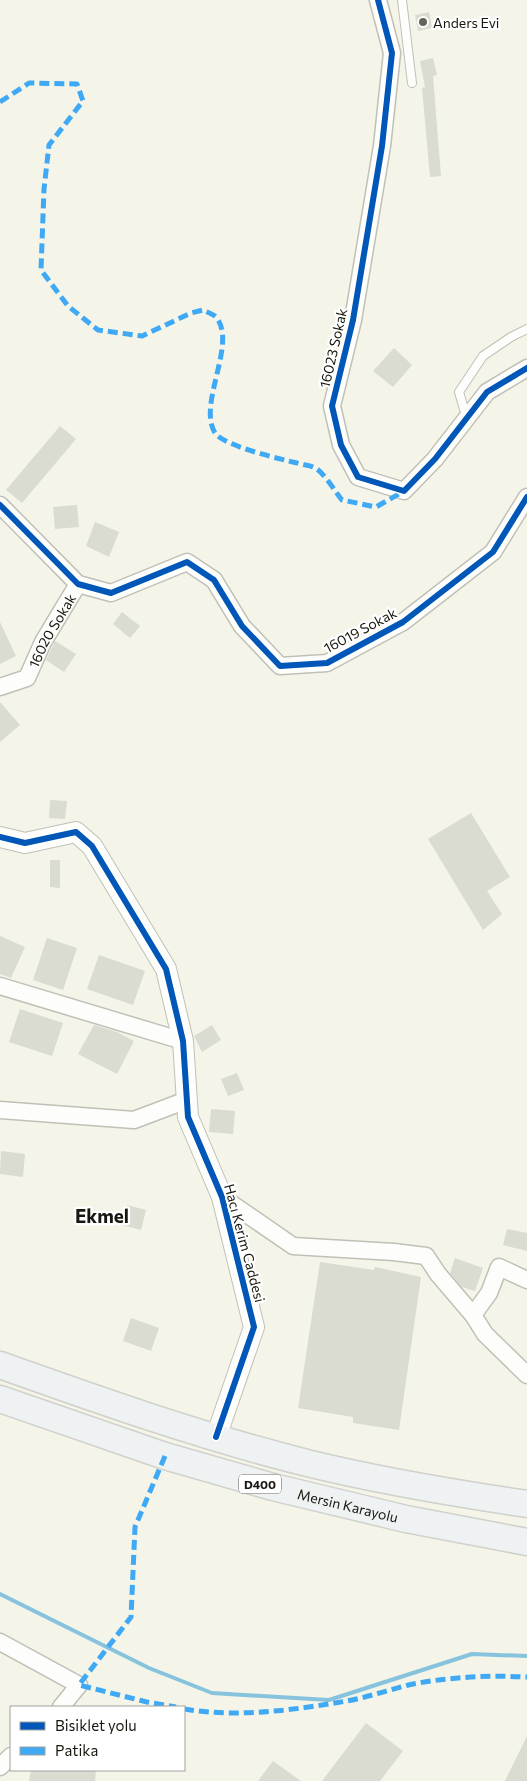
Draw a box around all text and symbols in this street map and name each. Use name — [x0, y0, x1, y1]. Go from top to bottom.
place label: Anders Evi — [433, 14, 499, 31]
marker: Anders Evi — [417, 16, 429, 28]
street label: 16023 Sokak — [316, 306, 350, 389]
street label: 16020 Sokak — [24, 590, 79, 670]
street label: 16019 Sokak — [321, 604, 400, 656]
street label: Hacı Kerim Caddesi — [221, 1182, 269, 1304]
district label: Ekmel — [75, 1204, 129, 1227]
road number: D400 — [239, 1475, 281, 1494]
street label: Mersin Karayolu — [296, 1485, 400, 1525]
legend — [10, 1706, 185, 1771]
text: Bisiklet yolu — [55, 1716, 137, 1734]
text: Patika — [55, 1741, 98, 1759]

